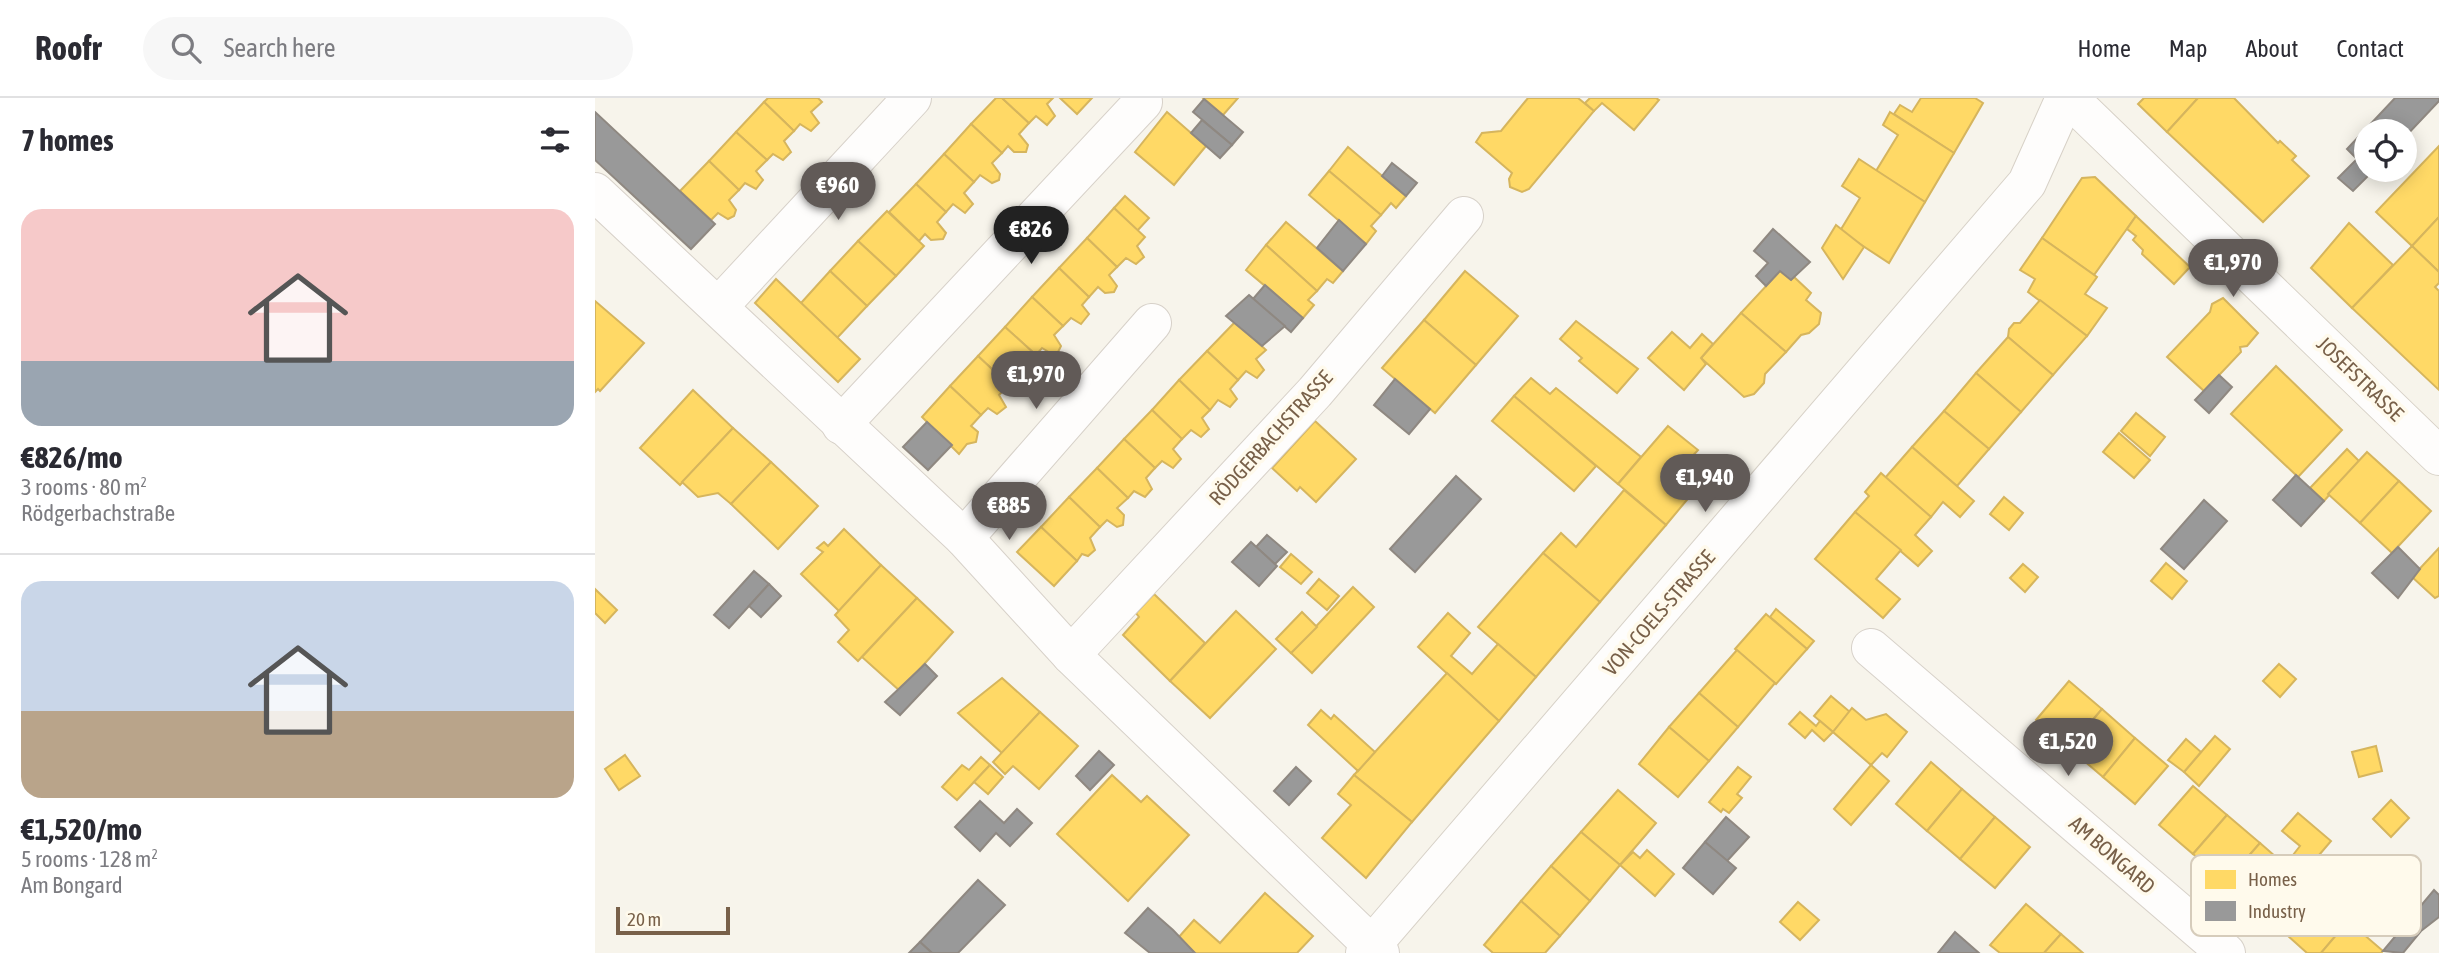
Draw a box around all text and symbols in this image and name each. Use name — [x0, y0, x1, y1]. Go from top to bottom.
search box — [143, 17, 633, 80]
text: Roofr — [35, 29, 101, 67]
icon: search — [167, 29, 205, 67]
text: Search here — [223, 33, 336, 63]
text: Home — [2077, 35, 2131, 62]
text: Map — [2169, 35, 2207, 62]
text: About — [2245, 35, 2298, 62]
text: Contact — [2336, 35, 2404, 62]
map controls — [2354, 119, 2417, 182]
button: locate — [2354, 119, 2417, 182]
icon: filters — [536, 121, 574, 159]
text: 7 homes — [21, 123, 114, 157]
pin: €960 — [797, 162, 879, 222]
text: €960 — [817, 172, 859, 198]
pin: €826 — [990, 206, 1072, 266]
text: €826 — [1010, 216, 1052, 242]
pin: €1,970 — [2176, 240, 2290, 299]
text: €1,970 — [2204, 249, 2262, 275]
icon: home — [235, 255, 361, 381]
street label: JOSEFSTRASSE — [2313, 331, 2409, 425]
pin: €1,970 — [979, 352, 1093, 411]
text: €1,970 — [1007, 361, 1065, 387]
street label: RÖDGERBACHSTRASSE — [1204, 365, 1337, 509]
text: €826/mo — [21, 440, 123, 474]
pin: €1,940 — [1648, 454, 1762, 514]
text: €1,940 — [1676, 464, 1734, 490]
text: 3 rooms · 80 m² — [21, 474, 147, 500]
pin: €885 — [968, 482, 1050, 542]
text: €885 — [988, 492, 1030, 518]
text: Rödgerbachstraße — [21, 500, 175, 526]
street label: VON-COELS-STRASSE — [1597, 545, 1719, 680]
icon: home — [235, 627, 361, 753]
pin: €1,520 — [2011, 718, 2125, 778]
text: €1,520 — [2039, 728, 2097, 754]
street label: AM BONGARD — [2065, 811, 2160, 898]
text: €1,520/mo — [21, 812, 142, 846]
text: 5 rooms · 128 m² — [21, 846, 158, 872]
legend — [2191, 855, 2421, 936]
text: Homes — [2248, 868, 2297, 890]
text: Am Bongard — [21, 872, 123, 898]
text: Industry — [2248, 900, 2306, 922]
scale bar — [616, 904, 730, 936]
text: 20 m — [627, 908, 661, 930]

